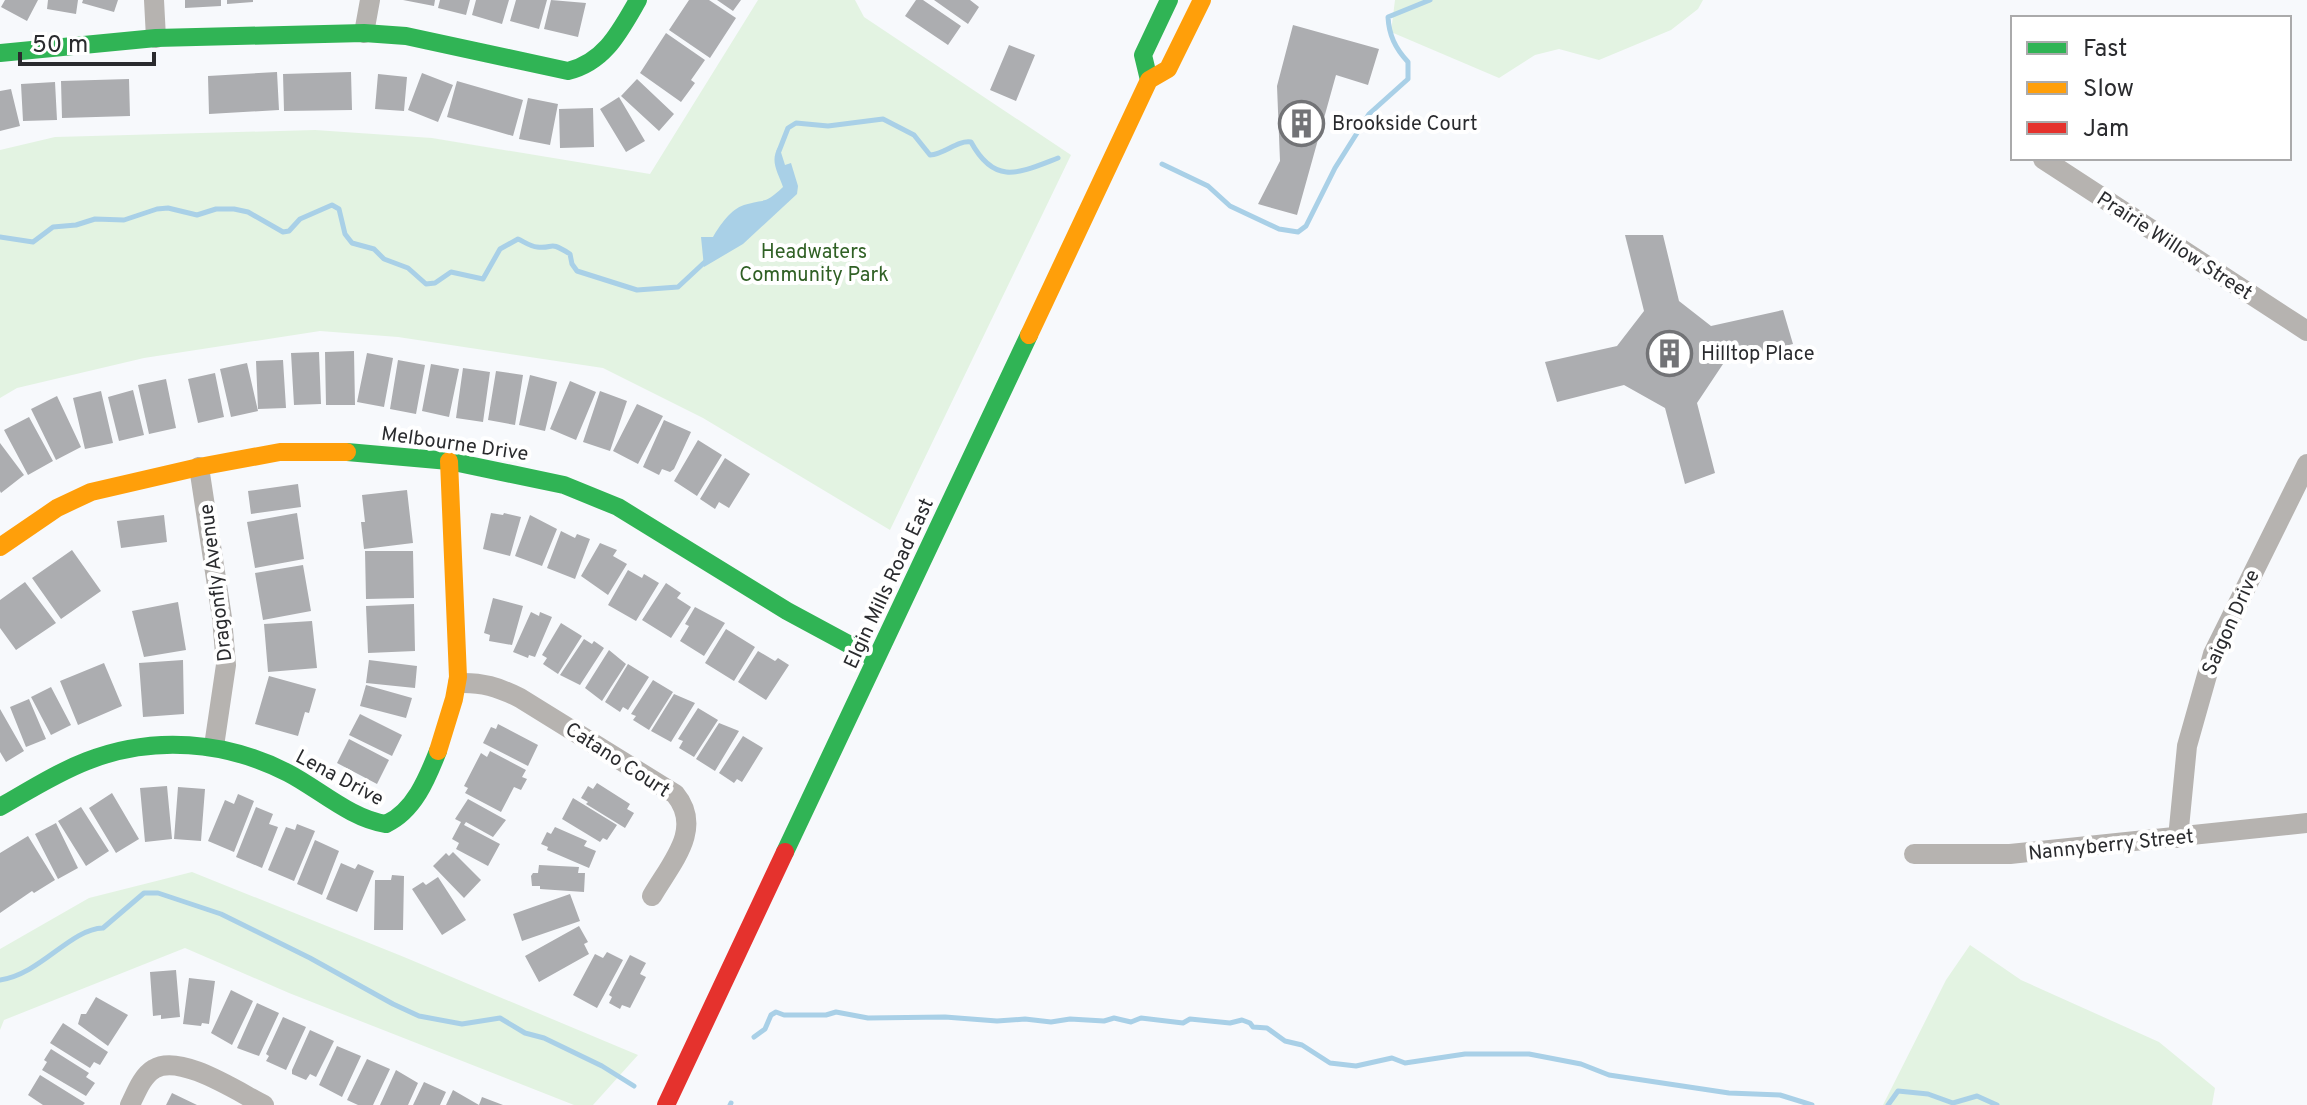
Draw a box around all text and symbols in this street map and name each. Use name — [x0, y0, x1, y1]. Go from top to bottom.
scale bar — [20, 16, 154, 66]
legend — [2011, 16, 2291, 160]
text: 50 m — [32, 31, 88, 61]
text: Fast — [2083, 35, 2127, 65]
text: Slow — [2083, 75, 2134, 105]
building icon: Brookside Court — [1277, 99, 1325, 147]
place label: Brookside Court — [1332, 112, 1478, 138]
text: Jam — [2083, 115, 2129, 145]
street label: Prairie Willow Street — [2091, 187, 2257, 307]
park label: Headwaters Community Park — [739, 240, 889, 289]
building icon: Hilltop Place — [1646, 329, 1694, 377]
place label: Hilltop Place — [1701, 342, 1815, 368]
street label: Melbourne Drive — [379, 422, 530, 468]
street label: Elgin Mills Road East — [839, 494, 941, 673]
street label: Dragonfly Avenue — [194, 502, 240, 663]
street label: Saigon Drive — [2197, 566, 2267, 680]
street label: Catano Court — [560, 717, 674, 804]
street label: Lena Drive — [291, 745, 388, 813]
street label: Nannyberry Street — [2027, 824, 2195, 868]

